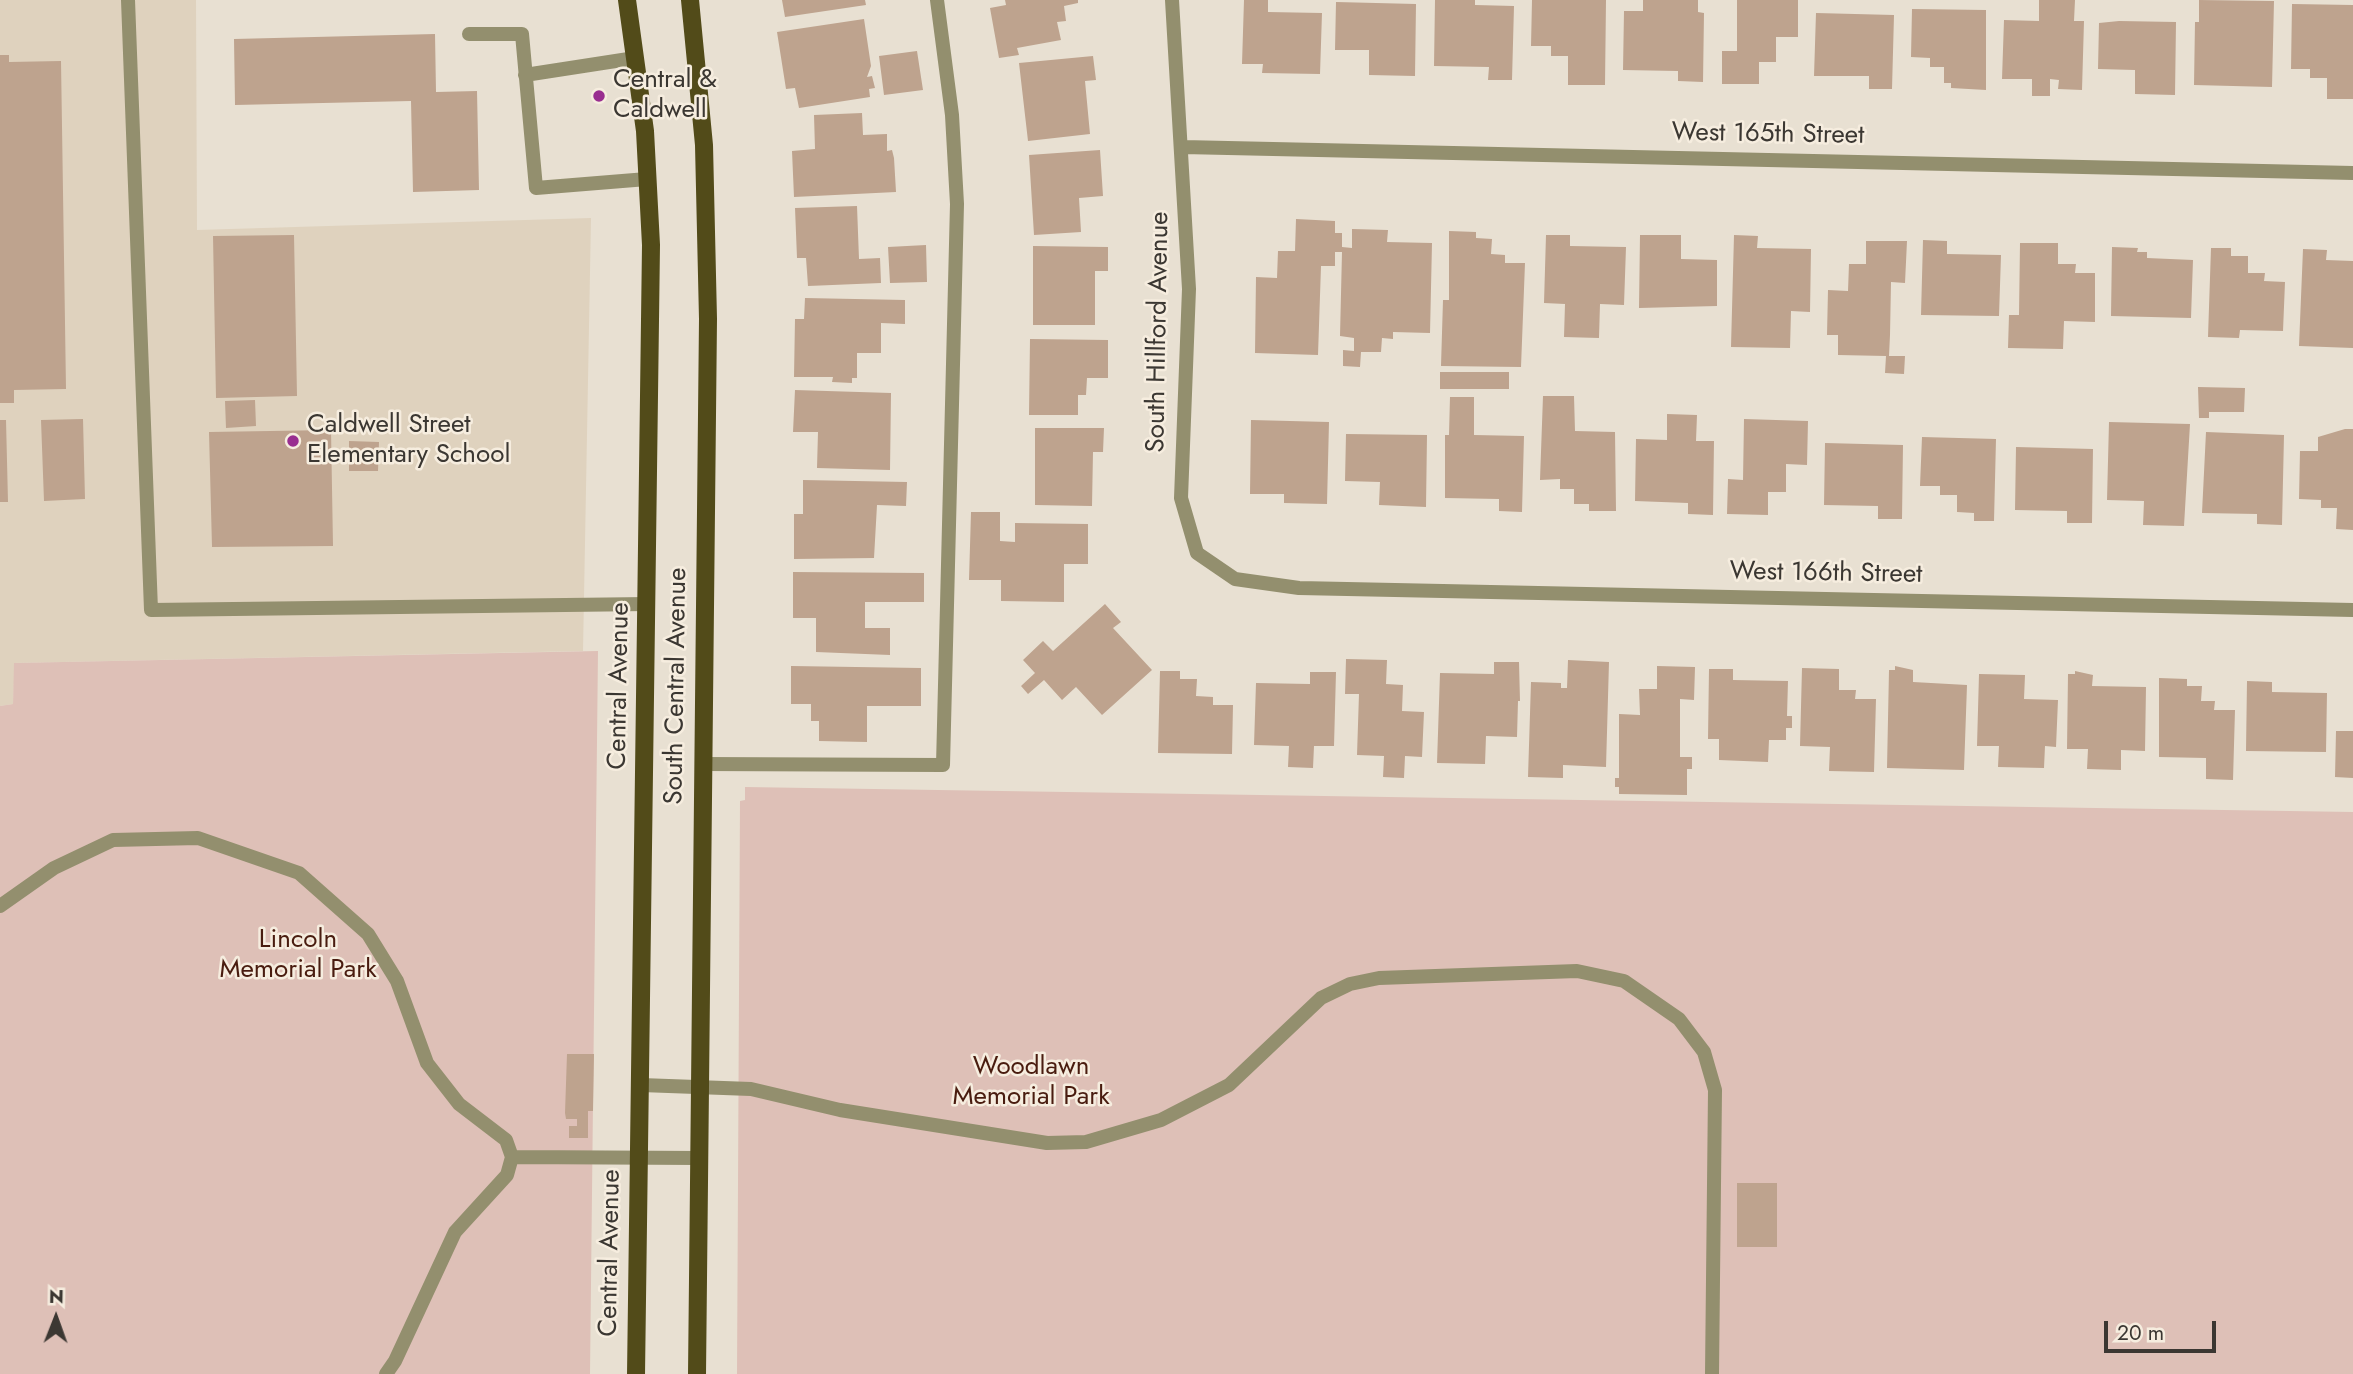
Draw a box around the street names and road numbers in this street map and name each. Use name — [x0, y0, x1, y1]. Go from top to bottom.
street label: West 165th Street — [1671, 118, 1865, 152]
street label: South Hillford Avenue — [1141, 211, 1177, 453]
street label: West 166th Street — [1729, 557, 1923, 591]
street label: South Central Avenue — [659, 567, 695, 805]
street label: Central Avenue — [603, 602, 637, 770]
street label: Central Avenue — [594, 1169, 628, 1337]

